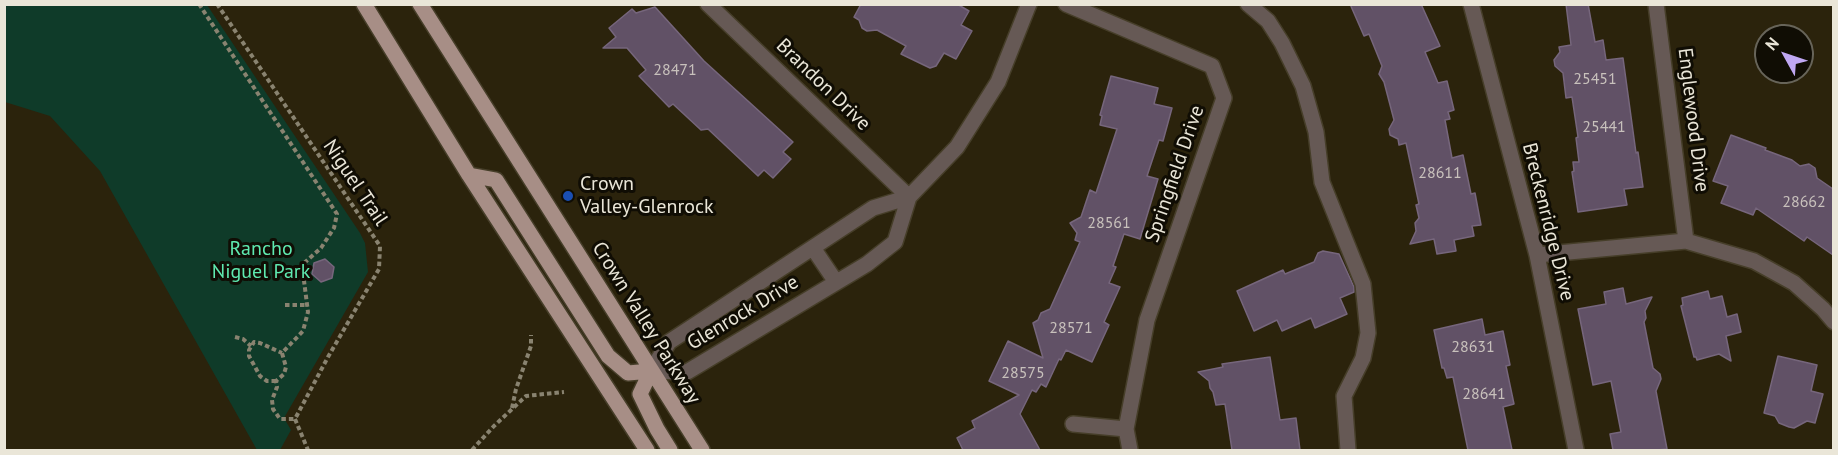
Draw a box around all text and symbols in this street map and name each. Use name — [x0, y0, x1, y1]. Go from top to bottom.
north arrow — [1754, 24, 1814, 84]
text: N — [1761, 33, 1783, 54]
street label: Brandon Drive — [771, 34, 875, 136]
street label: Englewood Drive — [1672, 47, 1714, 193]
house number: 28471 — [653, 60, 697, 80]
house number: 25451 — [1573, 69, 1617, 89]
street label: Springfield Drive — [1140, 102, 1210, 246]
house number: 25441 — [1582, 117, 1626, 137]
street label: Niguel Trail — [317, 135, 393, 231]
street label: Breckenridge Drive — [1517, 141, 1579, 303]
house number: 28611 — [1418, 163, 1462, 183]
place label: Crown Valley-Glenrock — [580, 172, 713, 219]
marker: Crown Valley-Glenrock — [561, 189, 575, 203]
house number: 28662 — [1782, 192, 1826, 212]
house number: 28561 — [1087, 213, 1131, 233]
park label: Rancho Niguel Park — [212, 237, 310, 284]
street label: Crown Valley Parkway — [586, 238, 706, 408]
street label: Glenrock Drive — [683, 270, 803, 356]
house number: 28571 — [1049, 318, 1093, 338]
house number: 28631 — [1451, 337, 1495, 357]
house number: 28575 — [1001, 363, 1045, 383]
house number: 28641 — [1462, 384, 1506, 404]

